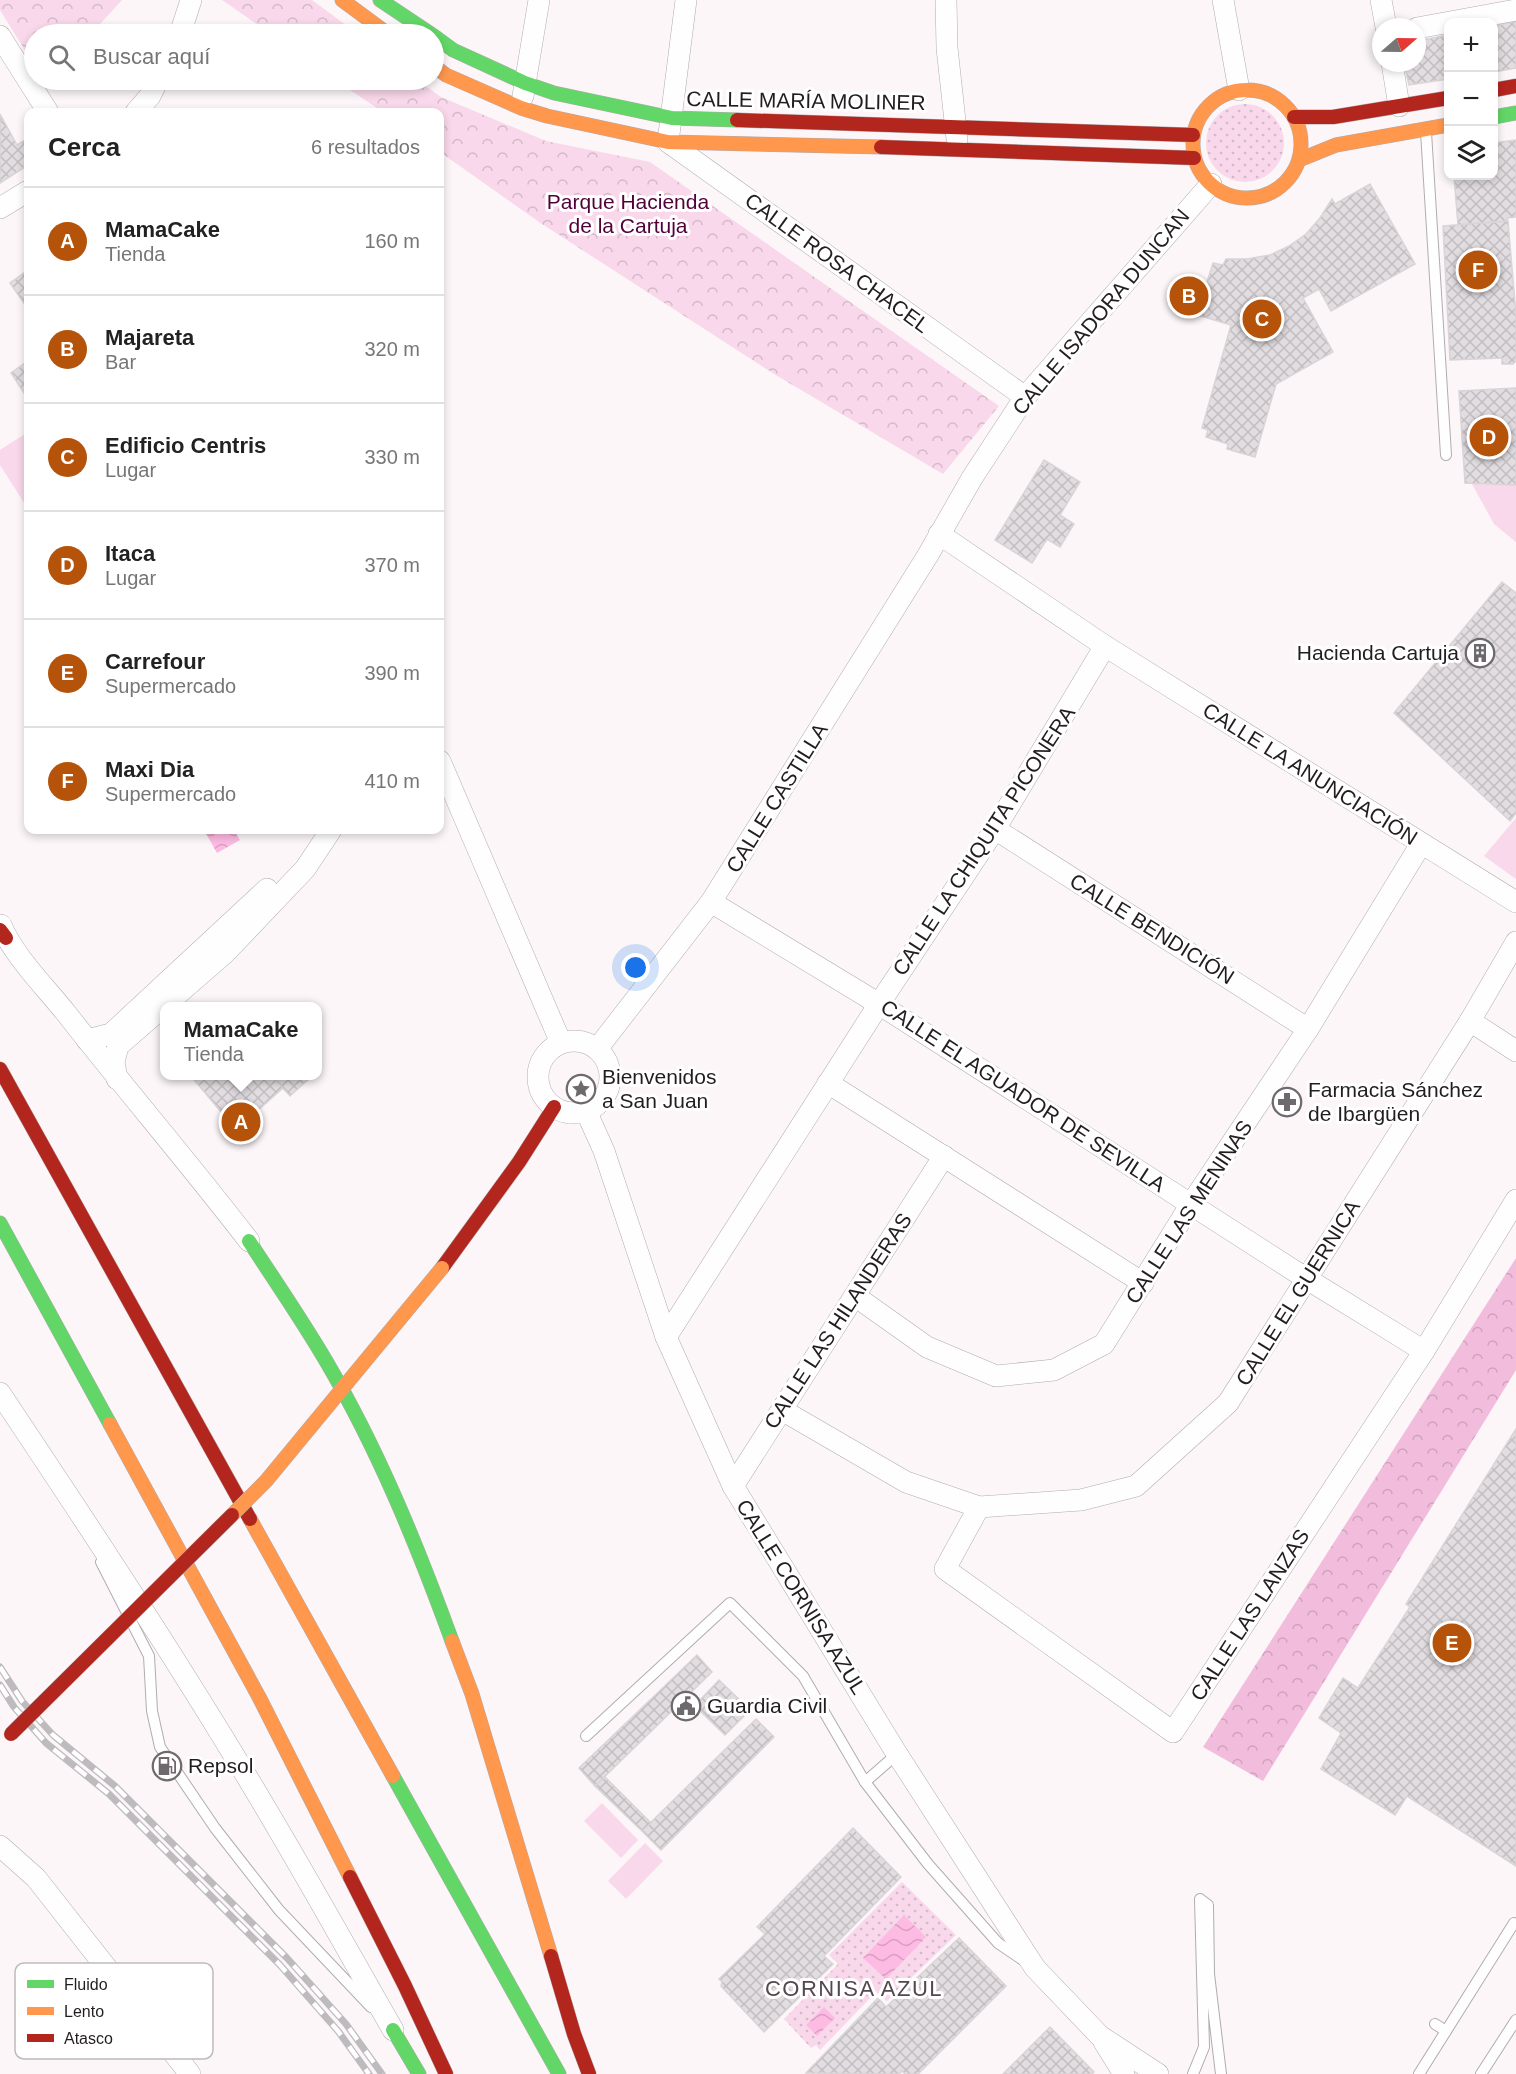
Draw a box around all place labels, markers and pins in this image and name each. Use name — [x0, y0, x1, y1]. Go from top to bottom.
pin: F — [1458, 248, 1498, 292]
pin: B — [1170, 274, 1208, 318]
pin: C — [1242, 296, 1282, 342]
pin: D — [1470, 414, 1508, 460]
building icon: Hacienda Cartuja — [1464, 637, 1496, 669]
place label: Hacienda Cartuja — [1297, 641, 1459, 664]
place label: Bienvenidos a San Juan — [602, 1065, 716, 1112]
place icon: Bienvenidos a San Juan — [565, 1073, 597, 1105]
place label: Farmacia Sánchez de Ibargüen — [1308, 1078, 1483, 1125]
pharmacy icon: Farmacia Sánchez de Ibargüen — [1271, 1086, 1303, 1118]
pin: A — [222, 1100, 260, 1144]
pin: E — [1432, 1620, 1472, 1666]
public building icon: Guardia Civil — [670, 1690, 702, 1722]
place label: Guardia Civil — [707, 1694, 827, 1717]
fuel station icon: Repsol — [151, 1750, 183, 1782]
place label: Repsol — [188, 1754, 253, 1777]

